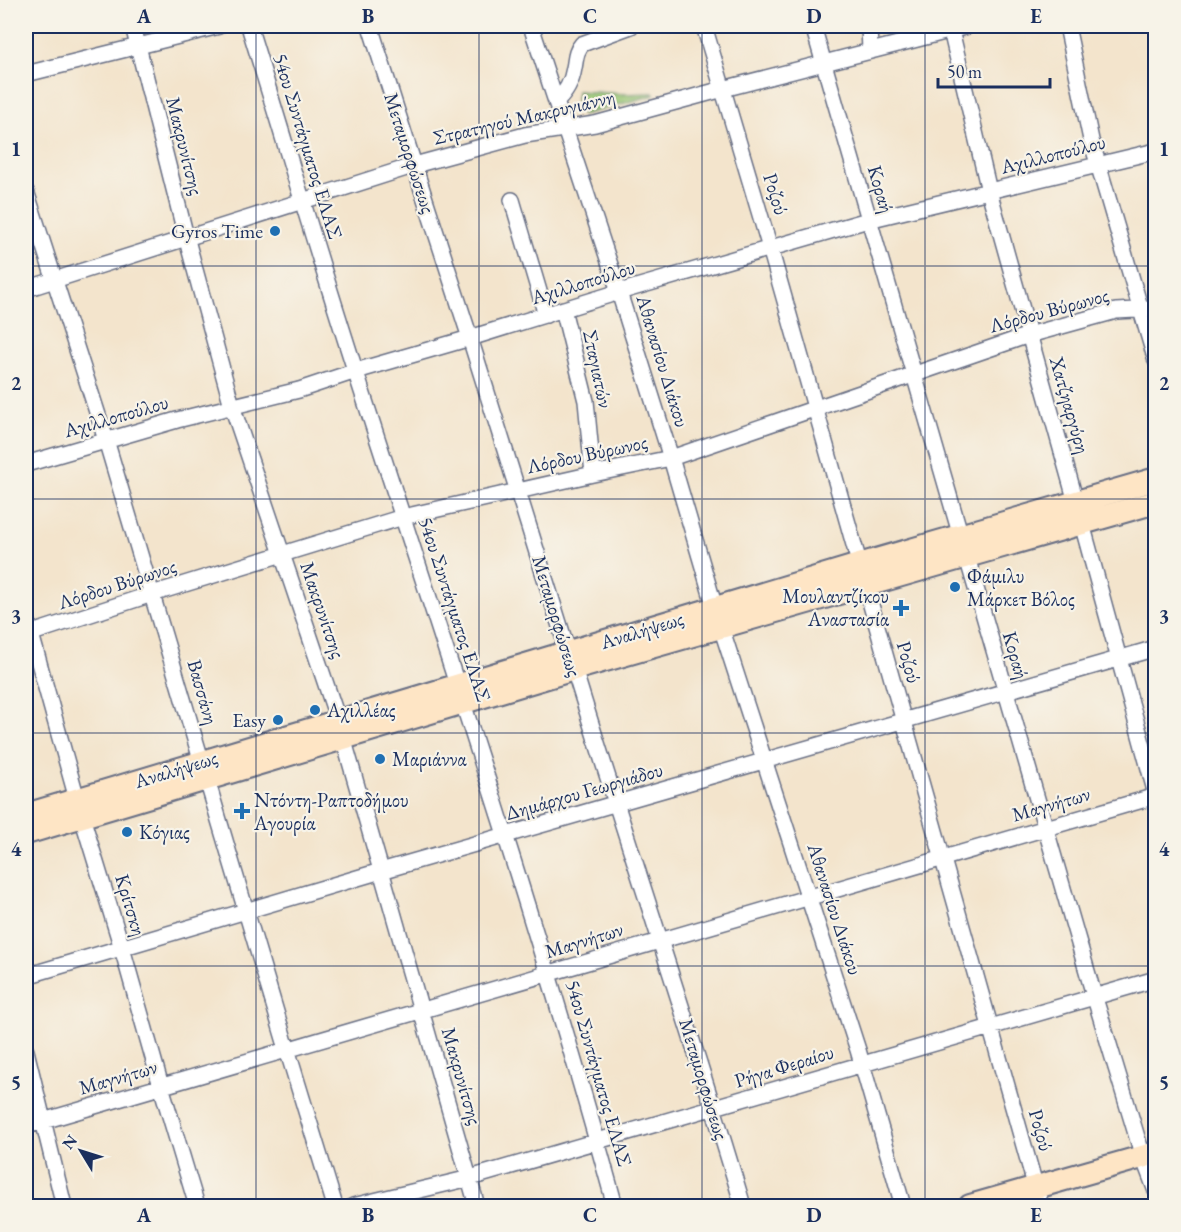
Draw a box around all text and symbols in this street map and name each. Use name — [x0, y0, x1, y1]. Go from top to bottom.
text: A — [136, 3, 152, 29]
text: B — [362, 3, 374, 29]
text: C — [583, 3, 597, 29]
text: D — [806, 3, 822, 29]
text: E — [1030, 3, 1042, 29]
street label: 54ου Συντάγματος ΕΛΑΣ — [267, 50, 349, 242]
scale bar — [938, 51, 1050, 89]
text: 50 m — [947, 60, 982, 83]
street label: Στρατηγού Μακρυγιάννη — [430, 83, 618, 151]
street label: Μεταμορφώσεως — [378, 89, 442, 217]
street label: Μακρυνίτσης — [160, 94, 210, 198]
street label: Αχιλλοπούλου — [997, 128, 1108, 180]
text: 1 — [11, 136, 21, 162]
text: 1 — [1159, 136, 1169, 162]
street label: Κοραή — [862, 162, 900, 216]
street label: Ροζού — [757, 170, 795, 218]
place label: Gyros Time — [171, 218, 263, 244]
marker: Gyros Time — [268, 224, 282, 238]
street label: Αχιλλοπούλου — [527, 254, 638, 310]
street label: Λόρδου Βύρωνος — [985, 282, 1112, 339]
street label: Αθανασίου Διάκου — [630, 291, 695, 430]
street label: Σταγιατών — [577, 328, 619, 410]
street label: Χατζηαργύρη — [1043, 353, 1096, 457]
text: 2 — [11, 370, 22, 396]
text: 2 — [1159, 370, 1170, 396]
street label: Αχιλλοπούλου — [60, 389, 171, 444]
street label: Λόρδου Βύρωνος — [523, 429, 650, 480]
street label: 54ου Συντάγματος ΕΛΑΣ — [413, 513, 497, 705]
street label: Μεταμορφώσεως — [526, 552, 588, 680]
street label: Λόρδου Βύρωνος — [54, 553, 179, 616]
street label: Μακρυνίτσης — [294, 558, 352, 662]
place label: Φάμιλυ Μάρκετ Βόλος — [967, 563, 1075, 612]
marker: Φάμιλυ Μάρκετ Βόλος — [948, 580, 962, 594]
place label: Μουλαντζίκου Αναστασία — [782, 583, 890, 632]
marker: Μουλαντζίκου Αναστασία — [894, 601, 908, 615]
text: 3 — [11, 603, 21, 629]
text: 3 — [1159, 603, 1169, 629]
street label: Αναλήψεως — [596, 605, 687, 655]
street label: Κοραή — [997, 628, 1035, 682]
street label: Ροζού — [891, 638, 927, 686]
street label: Βασσάνη — [181, 657, 225, 727]
place label: Αχιλλέας — [326, 697, 396, 723]
marker: Αχιλλέας — [308, 703, 322, 717]
place label: Easy — [232, 707, 266, 733]
marker: Easy — [271, 713, 285, 727]
street label: Αναλήψεως — [130, 744, 221, 794]
place label: Μαριάννα — [392, 746, 468, 772]
marker: Μαριάννα — [373, 752, 387, 766]
street label: Δημάρχου Γεωργιάδου — [502, 756, 666, 826]
street label: Μαγνήτων — [1009, 780, 1093, 828]
place label: Ντόντη-Ραπτοδήμου Αγουρία — [253, 787, 409, 836]
marker: Ντόντη-Ραπτοδήμου Αγουρία — [235, 804, 249, 818]
place label: Κόγιας — [139, 819, 190, 845]
marker: Κόγιας — [120, 825, 134, 839]
text: 4 — [11, 836, 22, 862]
text: 4 — [1159, 836, 1170, 862]
street label: Αθανασίου Διάκου — [801, 839, 869, 978]
street label: Κρίτσκη — [109, 871, 153, 939]
street label: Μαγνήτων — [542, 916, 626, 964]
street label: 54ου Συντάγματος ΕΛΑΣ — [560, 977, 638, 1169]
street label: Μεταμορφώσεως — [673, 1015, 735, 1143]
street label: Μακρυνίτσης — [436, 1024, 488, 1128]
street label: Ρήγα Φεραίου — [731, 1039, 837, 1093]
street label: Μαγνήτων — [76, 1053, 160, 1101]
text: 5 — [11, 1069, 21, 1095]
text: 5 — [1159, 1069, 1169, 1095]
street label: Ροζού — [1023, 1106, 1059, 1154]
north arrow — [51, 1121, 111, 1181]
text: N — [57, 1130, 82, 1154]
text: A — [136, 1202, 152, 1228]
text: B — [362, 1202, 374, 1228]
text: C — [583, 1202, 597, 1228]
text: D — [806, 1202, 822, 1228]
text: E — [1030, 1202, 1042, 1228]

